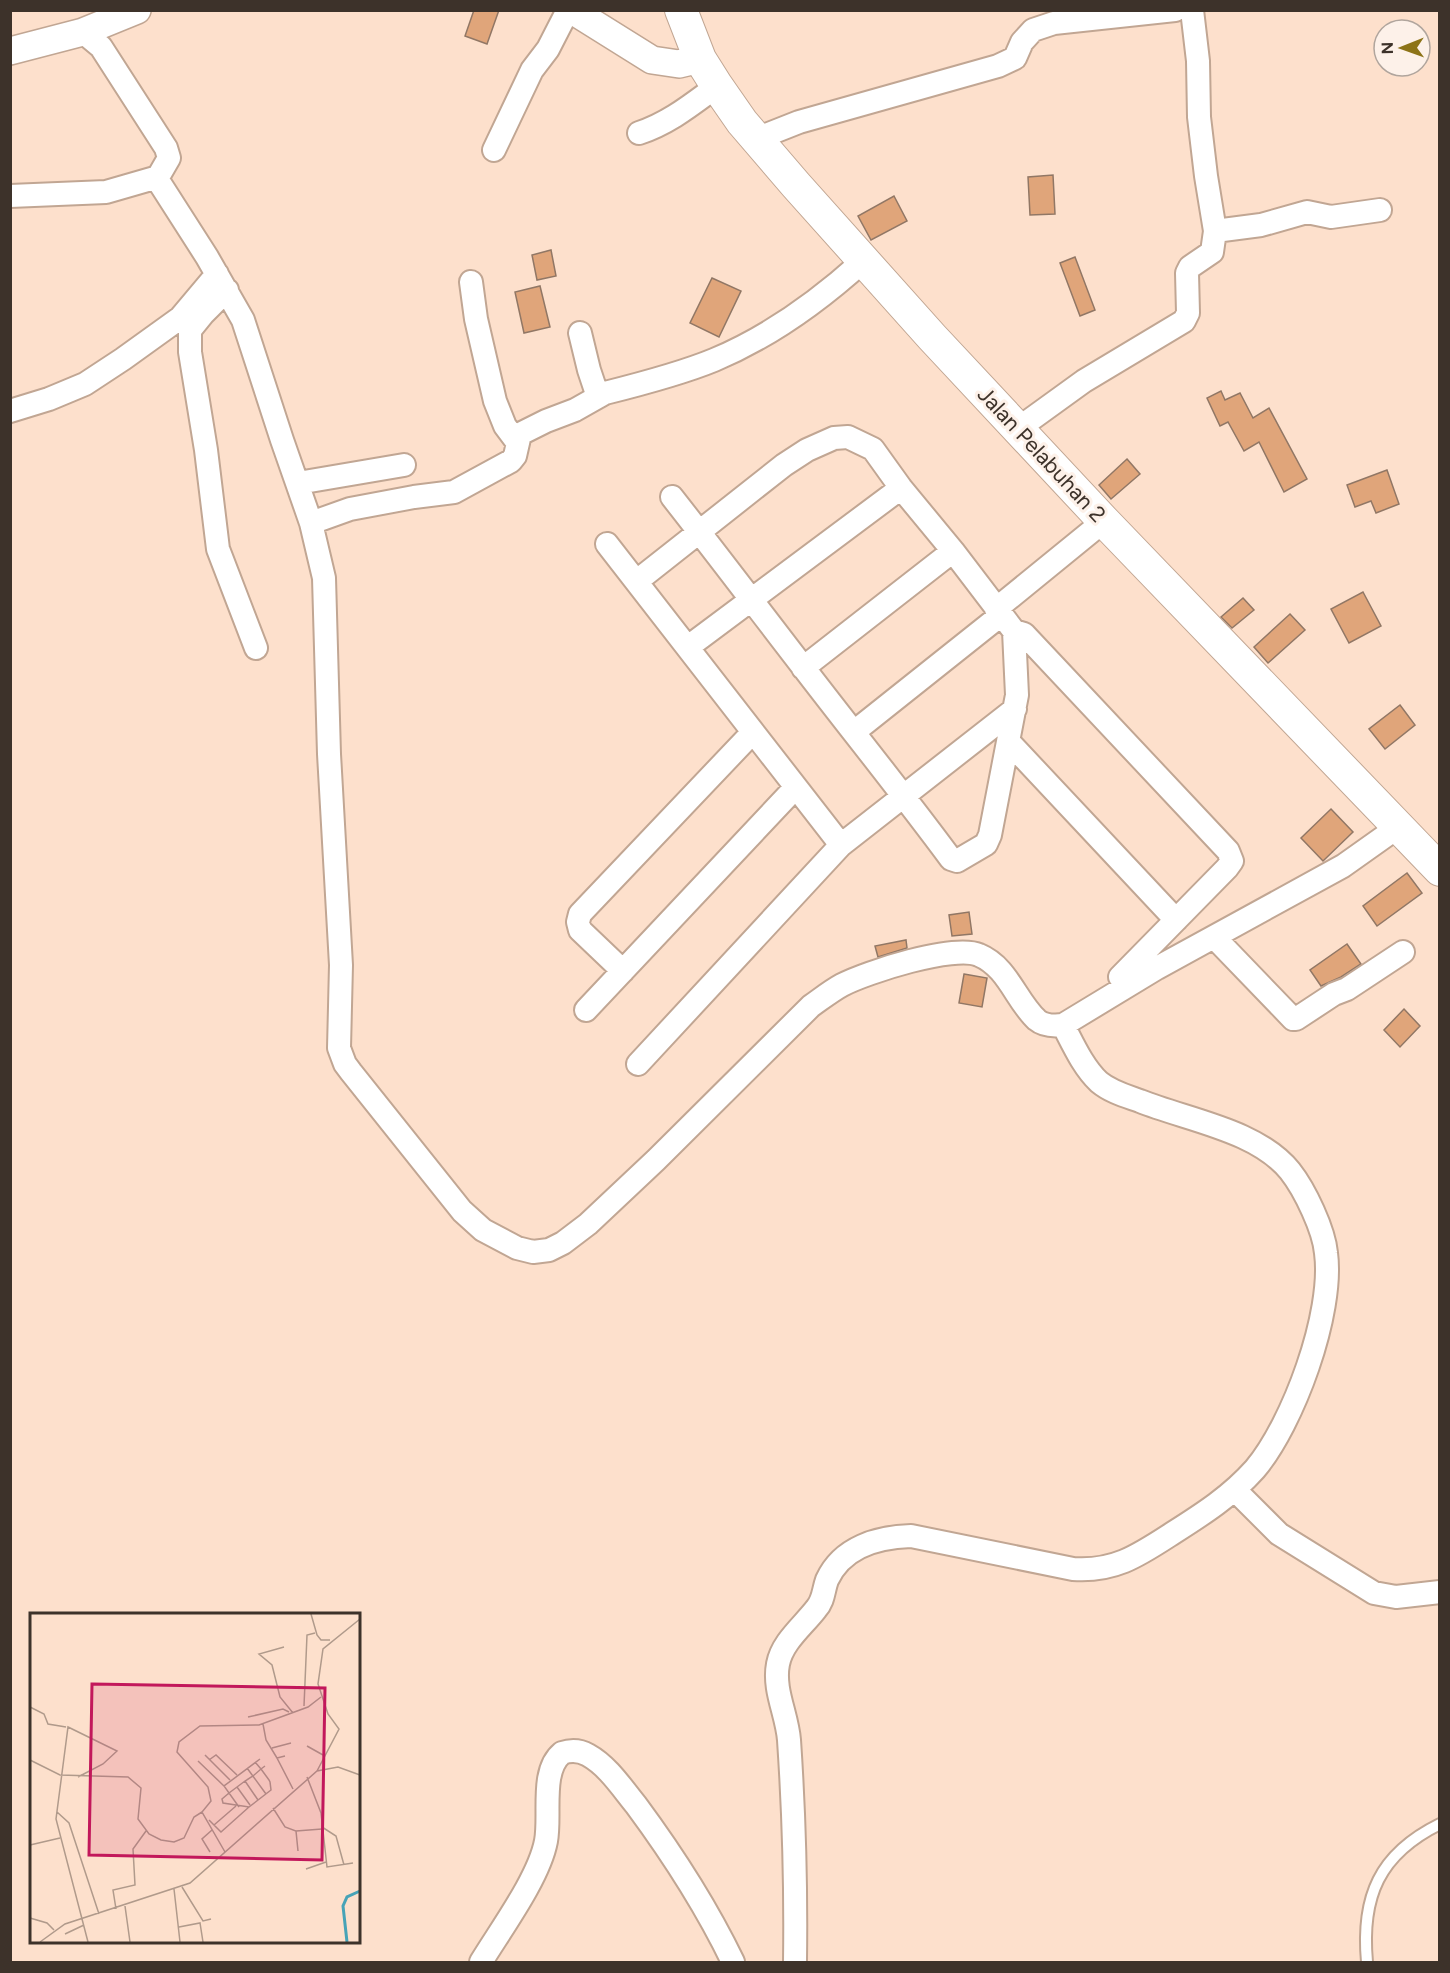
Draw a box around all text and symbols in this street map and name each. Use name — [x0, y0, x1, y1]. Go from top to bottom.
north arrow — [1372, 18, 1432, 78]
text: N — [1378, 42, 1397, 55]
street label: Jalan Pelabuhan 2 — [972, 381, 1111, 528]
inset map — [30, 1613, 360, 1943]

